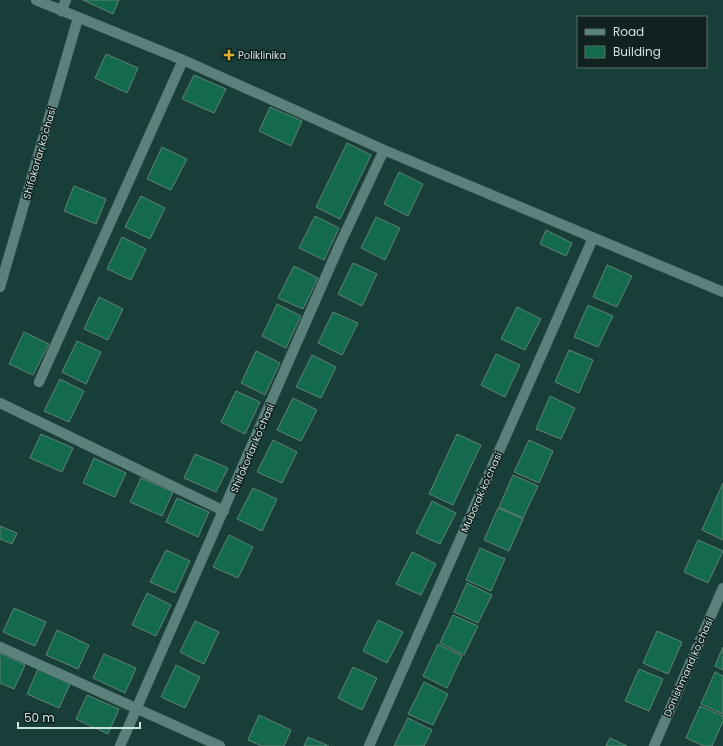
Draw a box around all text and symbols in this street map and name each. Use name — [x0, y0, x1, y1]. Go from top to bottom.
legend — [577, 16, 707, 68]
text: Road — [613, 23, 644, 40]
text: Building — [613, 43, 661, 60]
place label: Poliklinika — [238, 48, 286, 63]
marker: Poliklinika — [223, 49, 235, 61]
street label: Shifokorlar ko'chasi — [19, 105, 60, 201]
street label: Shifokorlar ko'chasi — [227, 401, 278, 495]
street label: Muborak ko'chasi — [457, 450, 506, 535]
street label: Donishmand ko'chasi — [660, 615, 717, 719]
scale bar — [18, 704, 140, 730]
text: 50 m — [24, 709, 55, 726]

